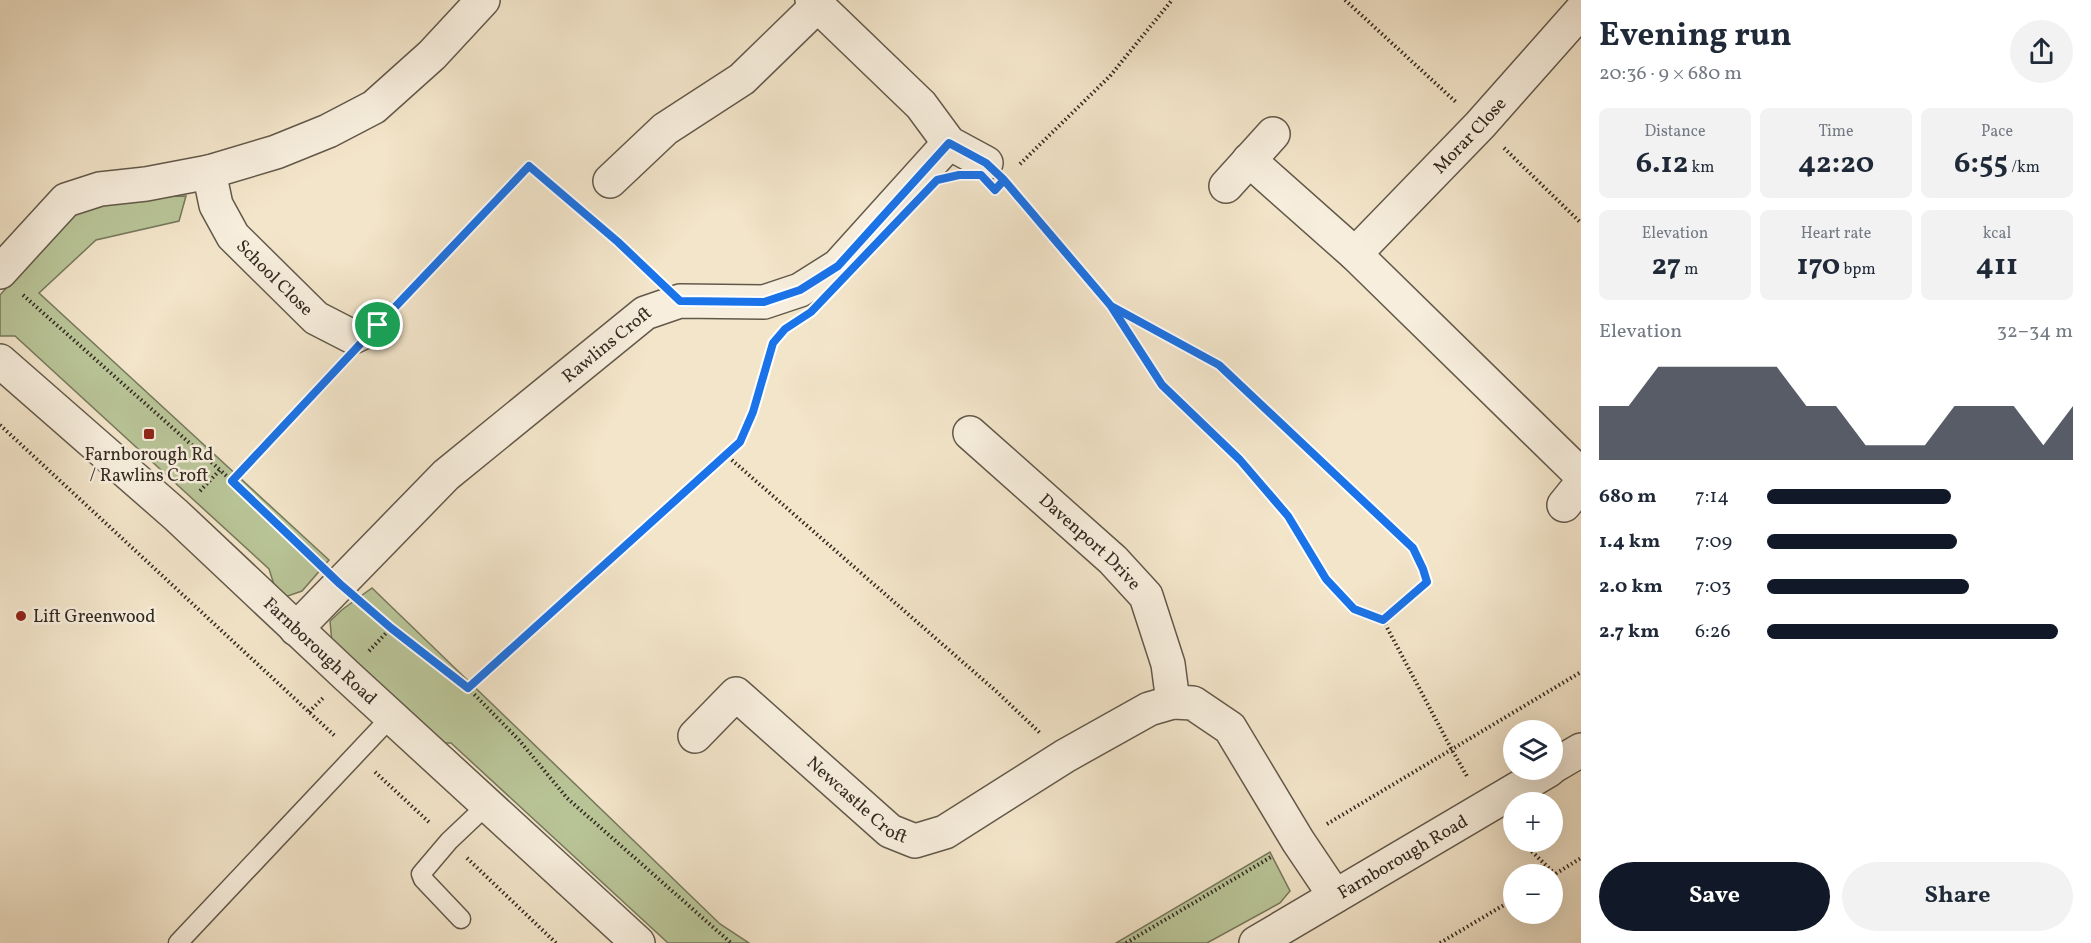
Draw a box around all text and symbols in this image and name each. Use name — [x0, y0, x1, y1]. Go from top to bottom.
text: Evening run — [1599, 14, 1792, 60]
button: share — [2010, 20, 2073, 83]
text: 20:36 · 9 × 680 m — [1599, 60, 1742, 88]
street label: Morar Close — [1428, 92, 1513, 180]
text: Distance — [1644, 121, 1706, 143]
text: Time — [1818, 121, 1854, 143]
text: Pace — [1981, 121, 2013, 143]
text: 6.12 — [1636, 143, 1688, 185]
text: 42:20 — [1798, 143, 1874, 185]
text: 6:55 — [1954, 143, 2008, 185]
text: km — [1688, 157, 1714, 179]
text: /km — [2008, 157, 2040, 179]
text: Elevation — [1642, 223, 1708, 245]
text: Heart rate — [1801, 223, 1871, 245]
text: kcal — [1983, 223, 2011, 245]
street label: School Close — [230, 235, 318, 322]
text: 27 — [1652, 245, 1681, 287]
text: 170 — [1796, 245, 1840, 287]
text: 411 — [1976, 245, 2018, 287]
text: m — [1681, 259, 1698, 281]
text: bpm — [1840, 259, 1876, 281]
pin — [352, 299, 403, 350]
street label: Rawlins Croft — [557, 301, 658, 390]
icon: arrive — [361, 308, 394, 341]
text: Elevation — [1599, 318, 1682, 346]
text: 32–34 m — [1997, 318, 2073, 346]
marker: Farnborough Rd / Rawlins Croft — [142, 427, 156, 441]
place label: Farnborough Rd / Rawlins Croft — [85, 443, 213, 489]
text: 680 m — [1599, 483, 1657, 511]
text: 7:14 — [1695, 483, 1729, 511]
street label: Davenport Drive — [1033, 489, 1146, 596]
text: 1.4 km — [1599, 528, 1660, 556]
text: 7:09 — [1695, 528, 1732, 556]
text: 2.0 km — [1599, 573, 1663, 601]
text: 7:03 — [1695, 573, 1731, 601]
street label: Farnborough Road — [257, 592, 382, 711]
place label: Lift Greenwood — [33, 605, 155, 630]
marker: Lift Greenwood — [14, 609, 28, 623]
text: 2.7 km — [1599, 618, 1660, 646]
text: 6:26 — [1695, 618, 1731, 646]
map controls — [1503, 720, 1563, 924]
button: layers — [1503, 720, 1563, 780]
street label: Newcastle Croft — [800, 751, 911, 851]
button: + — [1503, 792, 1563, 852]
street label: Farnborough Road — [1333, 810, 1473, 906]
button: Save — [1599, 862, 1830, 931]
button: Share — [1842, 862, 2073, 931]
button: − — [1503, 864, 1563, 924]

